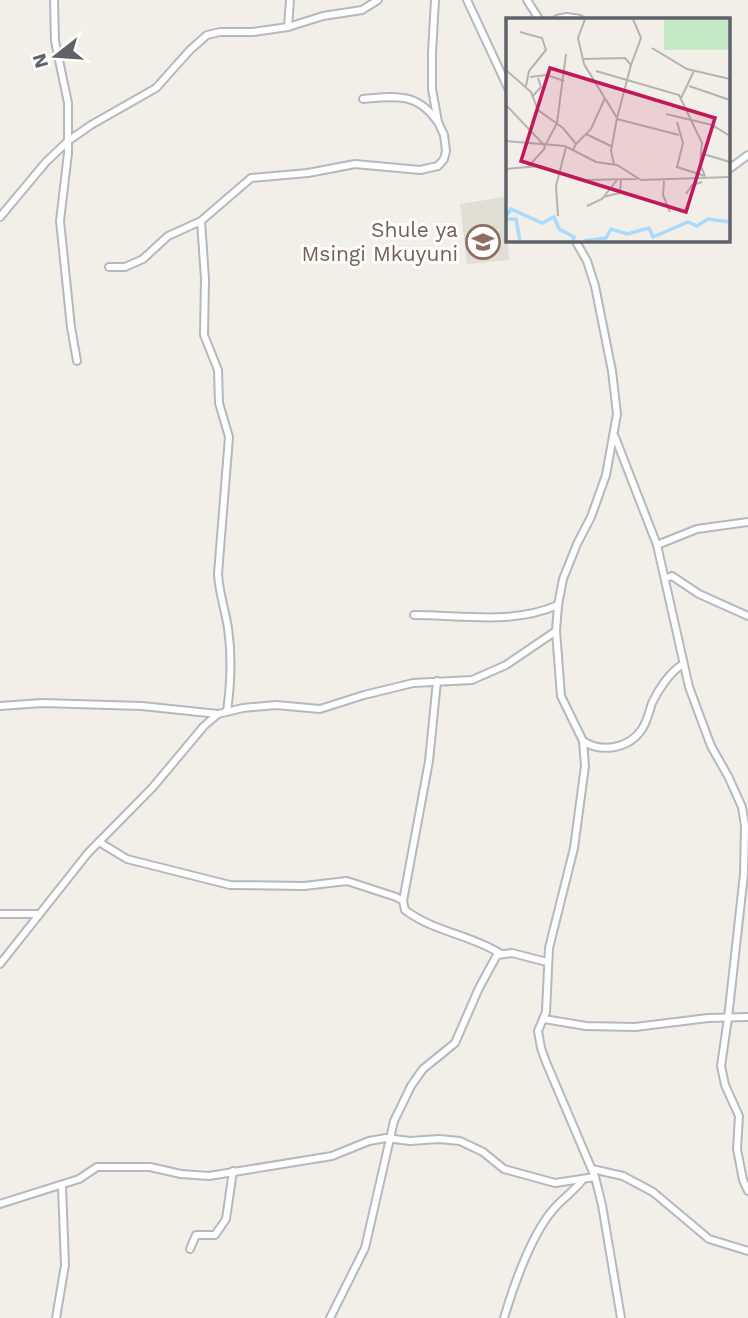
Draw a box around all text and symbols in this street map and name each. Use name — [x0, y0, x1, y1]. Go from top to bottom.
inset map — [506, 18, 730, 242]
north arrow — [21, 21, 91, 91]
text: N — [27, 51, 53, 71]
place label: Shule ya Msingi Mkuyuni — [302, 217, 458, 266]
school or university icon: Shule ya Msingi Mkuyuni — [464, 223, 502, 261]

